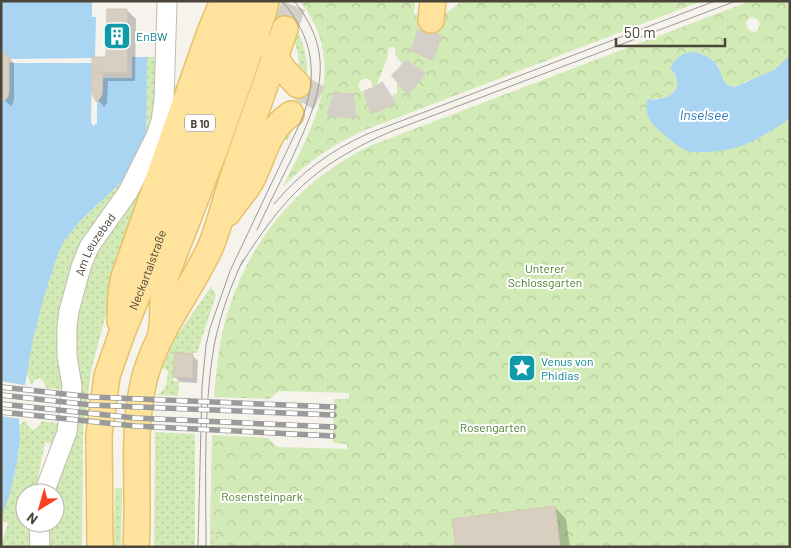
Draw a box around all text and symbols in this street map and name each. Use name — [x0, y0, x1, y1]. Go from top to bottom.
scale bar — [616, 15, 725, 47]
building icon: EnBW — [102, 21, 132, 51]
text: 50 m — [624, 23, 656, 41]
place label: EnBW — [136, 29, 168, 43]
water label: Inselsee — [680, 106, 728, 123]
road number: B 10 — [185, 115, 215, 132]
street label: Am Leuzebad — [72, 210, 118, 277]
street label: Neckartalstraße — [125, 228, 168, 312]
park label: Unterer Schlossgarten — [508, 261, 582, 289]
place icon: Venus von Phidias — [507, 353, 537, 383]
place label: Venus von Phidias — [541, 354, 593, 382]
park label: Rosengarten — [460, 420, 526, 434]
north arrow — [15, 483, 65, 533]
park label: Rosensteinpark — [221, 489, 303, 503]
text: N — [23, 509, 41, 528]

